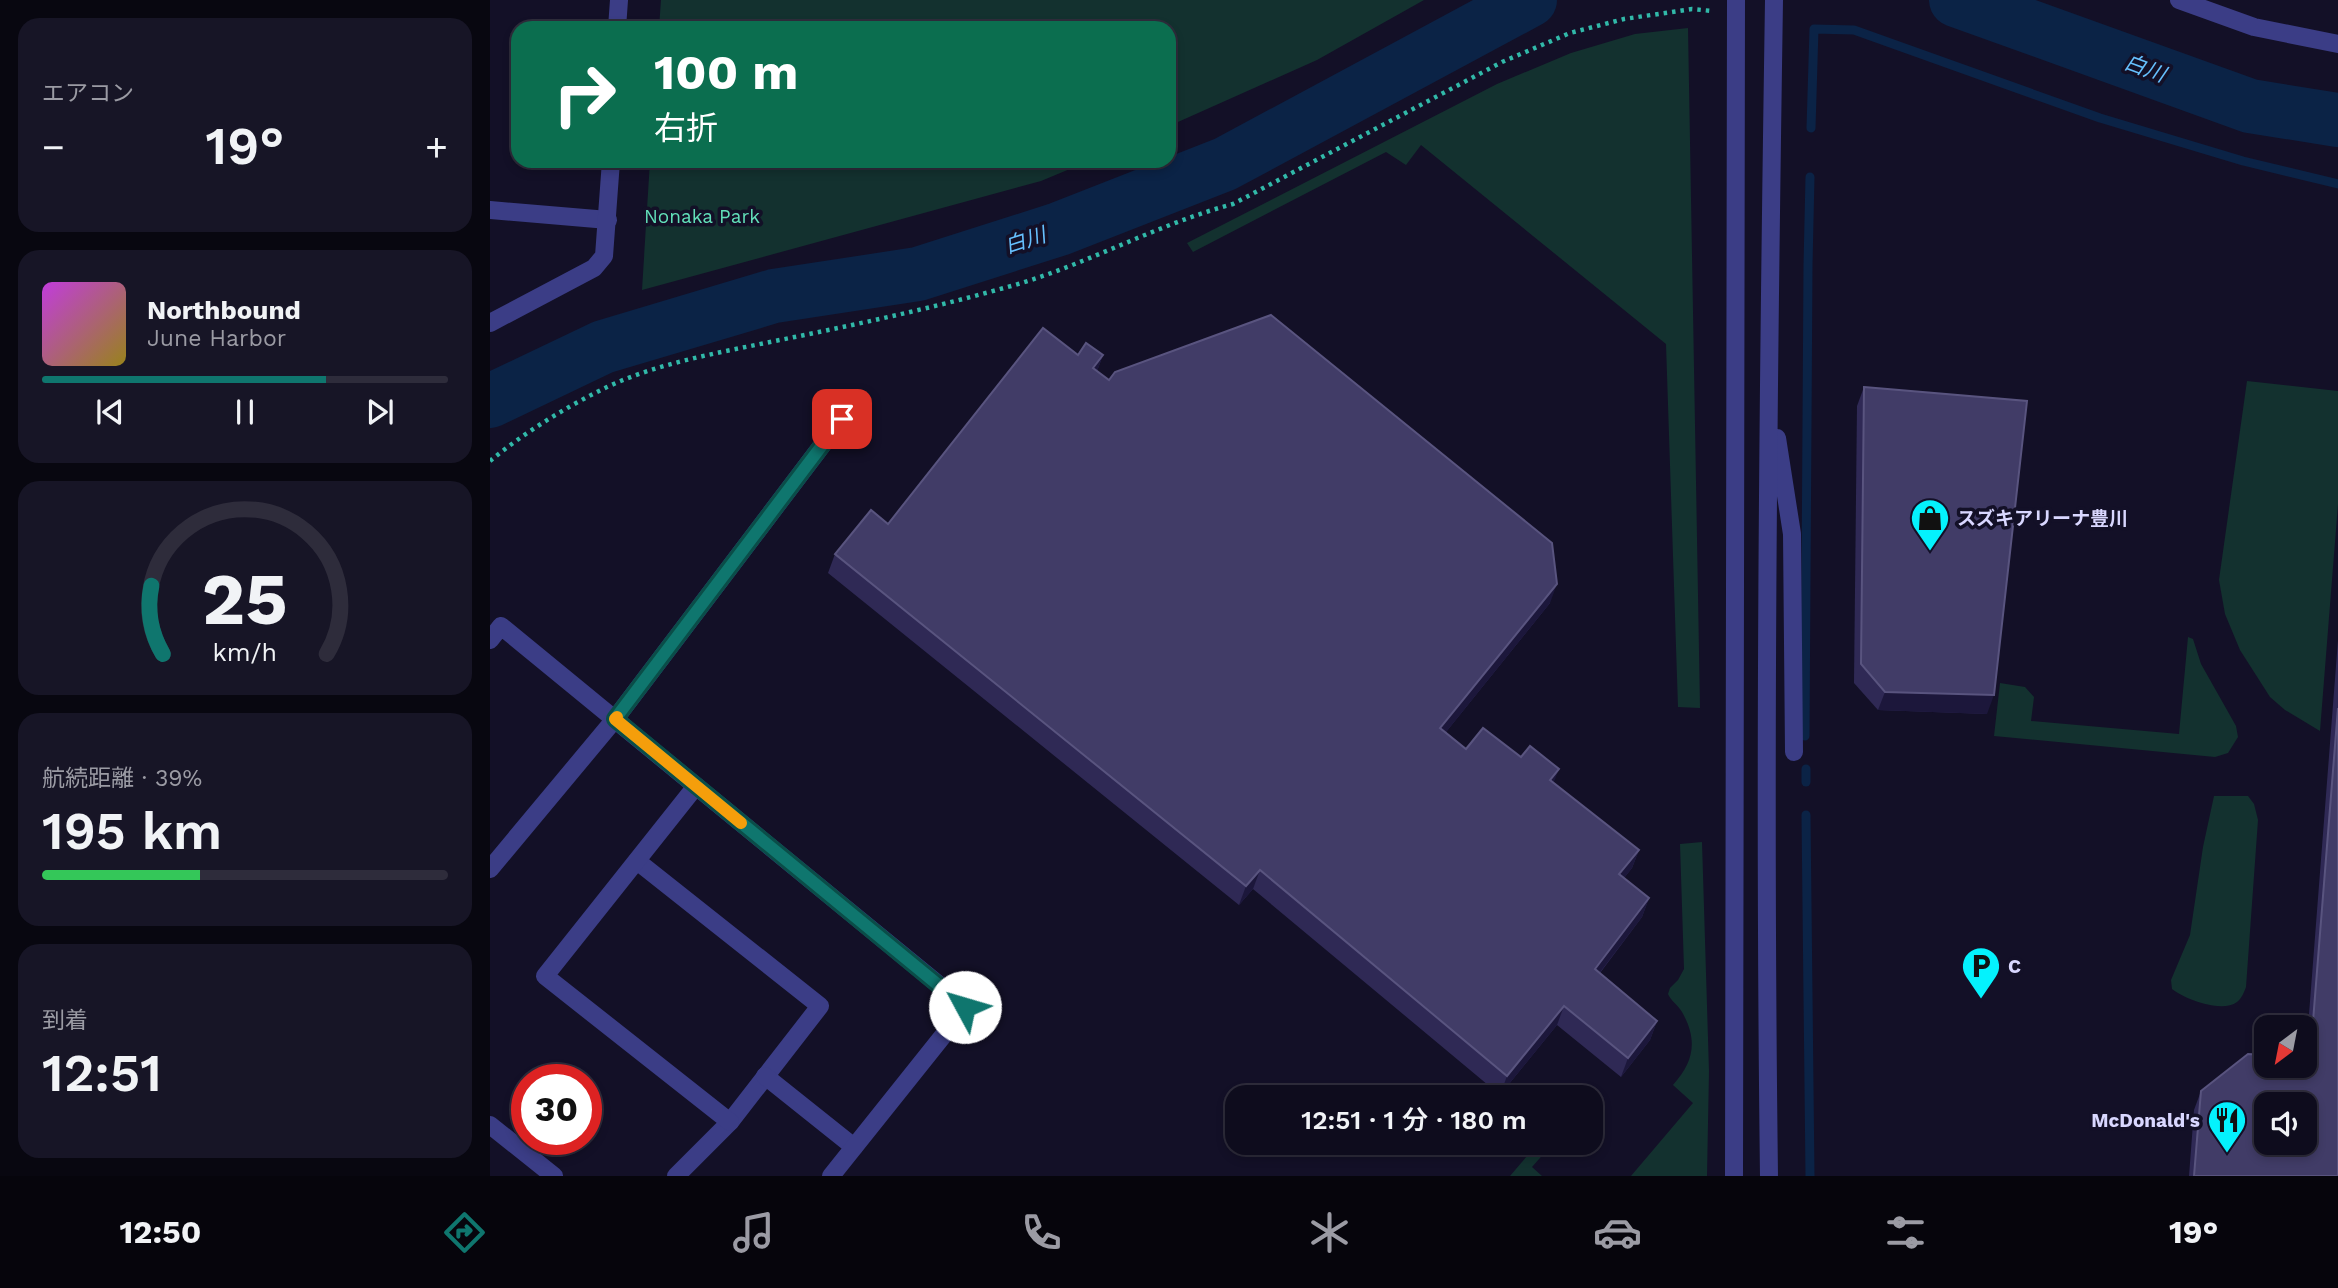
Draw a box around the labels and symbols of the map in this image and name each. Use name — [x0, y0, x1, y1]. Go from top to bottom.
water label: 白川 — [2121, 49, 2171, 88]
park label: Nonaka Park — [644, 205, 760, 228]
water label: 白川 — [1001, 221, 1051, 258]
pin — [812, 389, 872, 449]
shop icon: スズキアリーナ豊川 — [1909, 497, 1951, 552]
place label: スズキアリーナ豊川 — [1957, 507, 2128, 530]
parking icon: C — [1960, 945, 2002, 1000]
place label: C — [2008, 955, 2021, 978]
position arrow — [928, 970, 1002, 1044]
north arrow — [2254, 1015, 2317, 1078]
speed limit sign: 30 — [511, 1064, 602, 1155]
restaurant icon: McDonald's — [2206, 1099, 2248, 1154]
place label: McDonald's — [2091, 1109, 2200, 1132]

